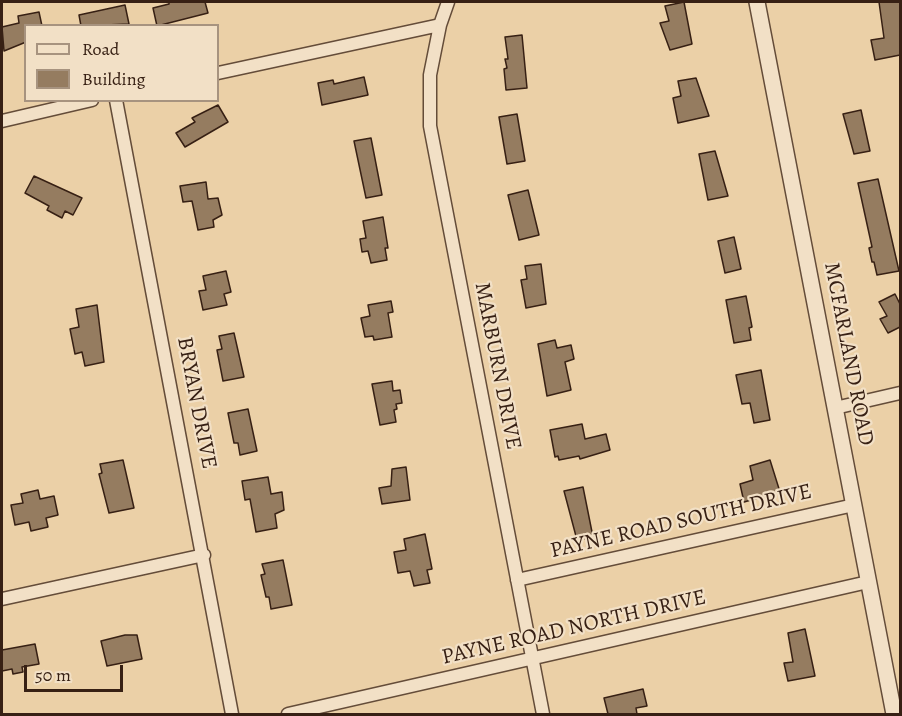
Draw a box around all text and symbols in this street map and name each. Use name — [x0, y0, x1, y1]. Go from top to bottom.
legend — [24, 24, 219, 102]
text: Road — [82, 37, 119, 61]
text: Building — [82, 67, 146, 91]
street label: MCFARLAND ROAD — [817, 260, 879, 448]
street label: MARBURN DRIVE — [468, 280, 526, 452]
street label: BRYAN DRIVE — [170, 335, 222, 471]
street label: PAYNE ROAD SOUTH DRIVE — [548, 479, 814, 565]
street label: PAYNE ROAD NORTH DRIVE — [439, 585, 709, 671]
scale bar — [27, 653, 126, 691]
text: 50 m — [35, 663, 71, 687]

